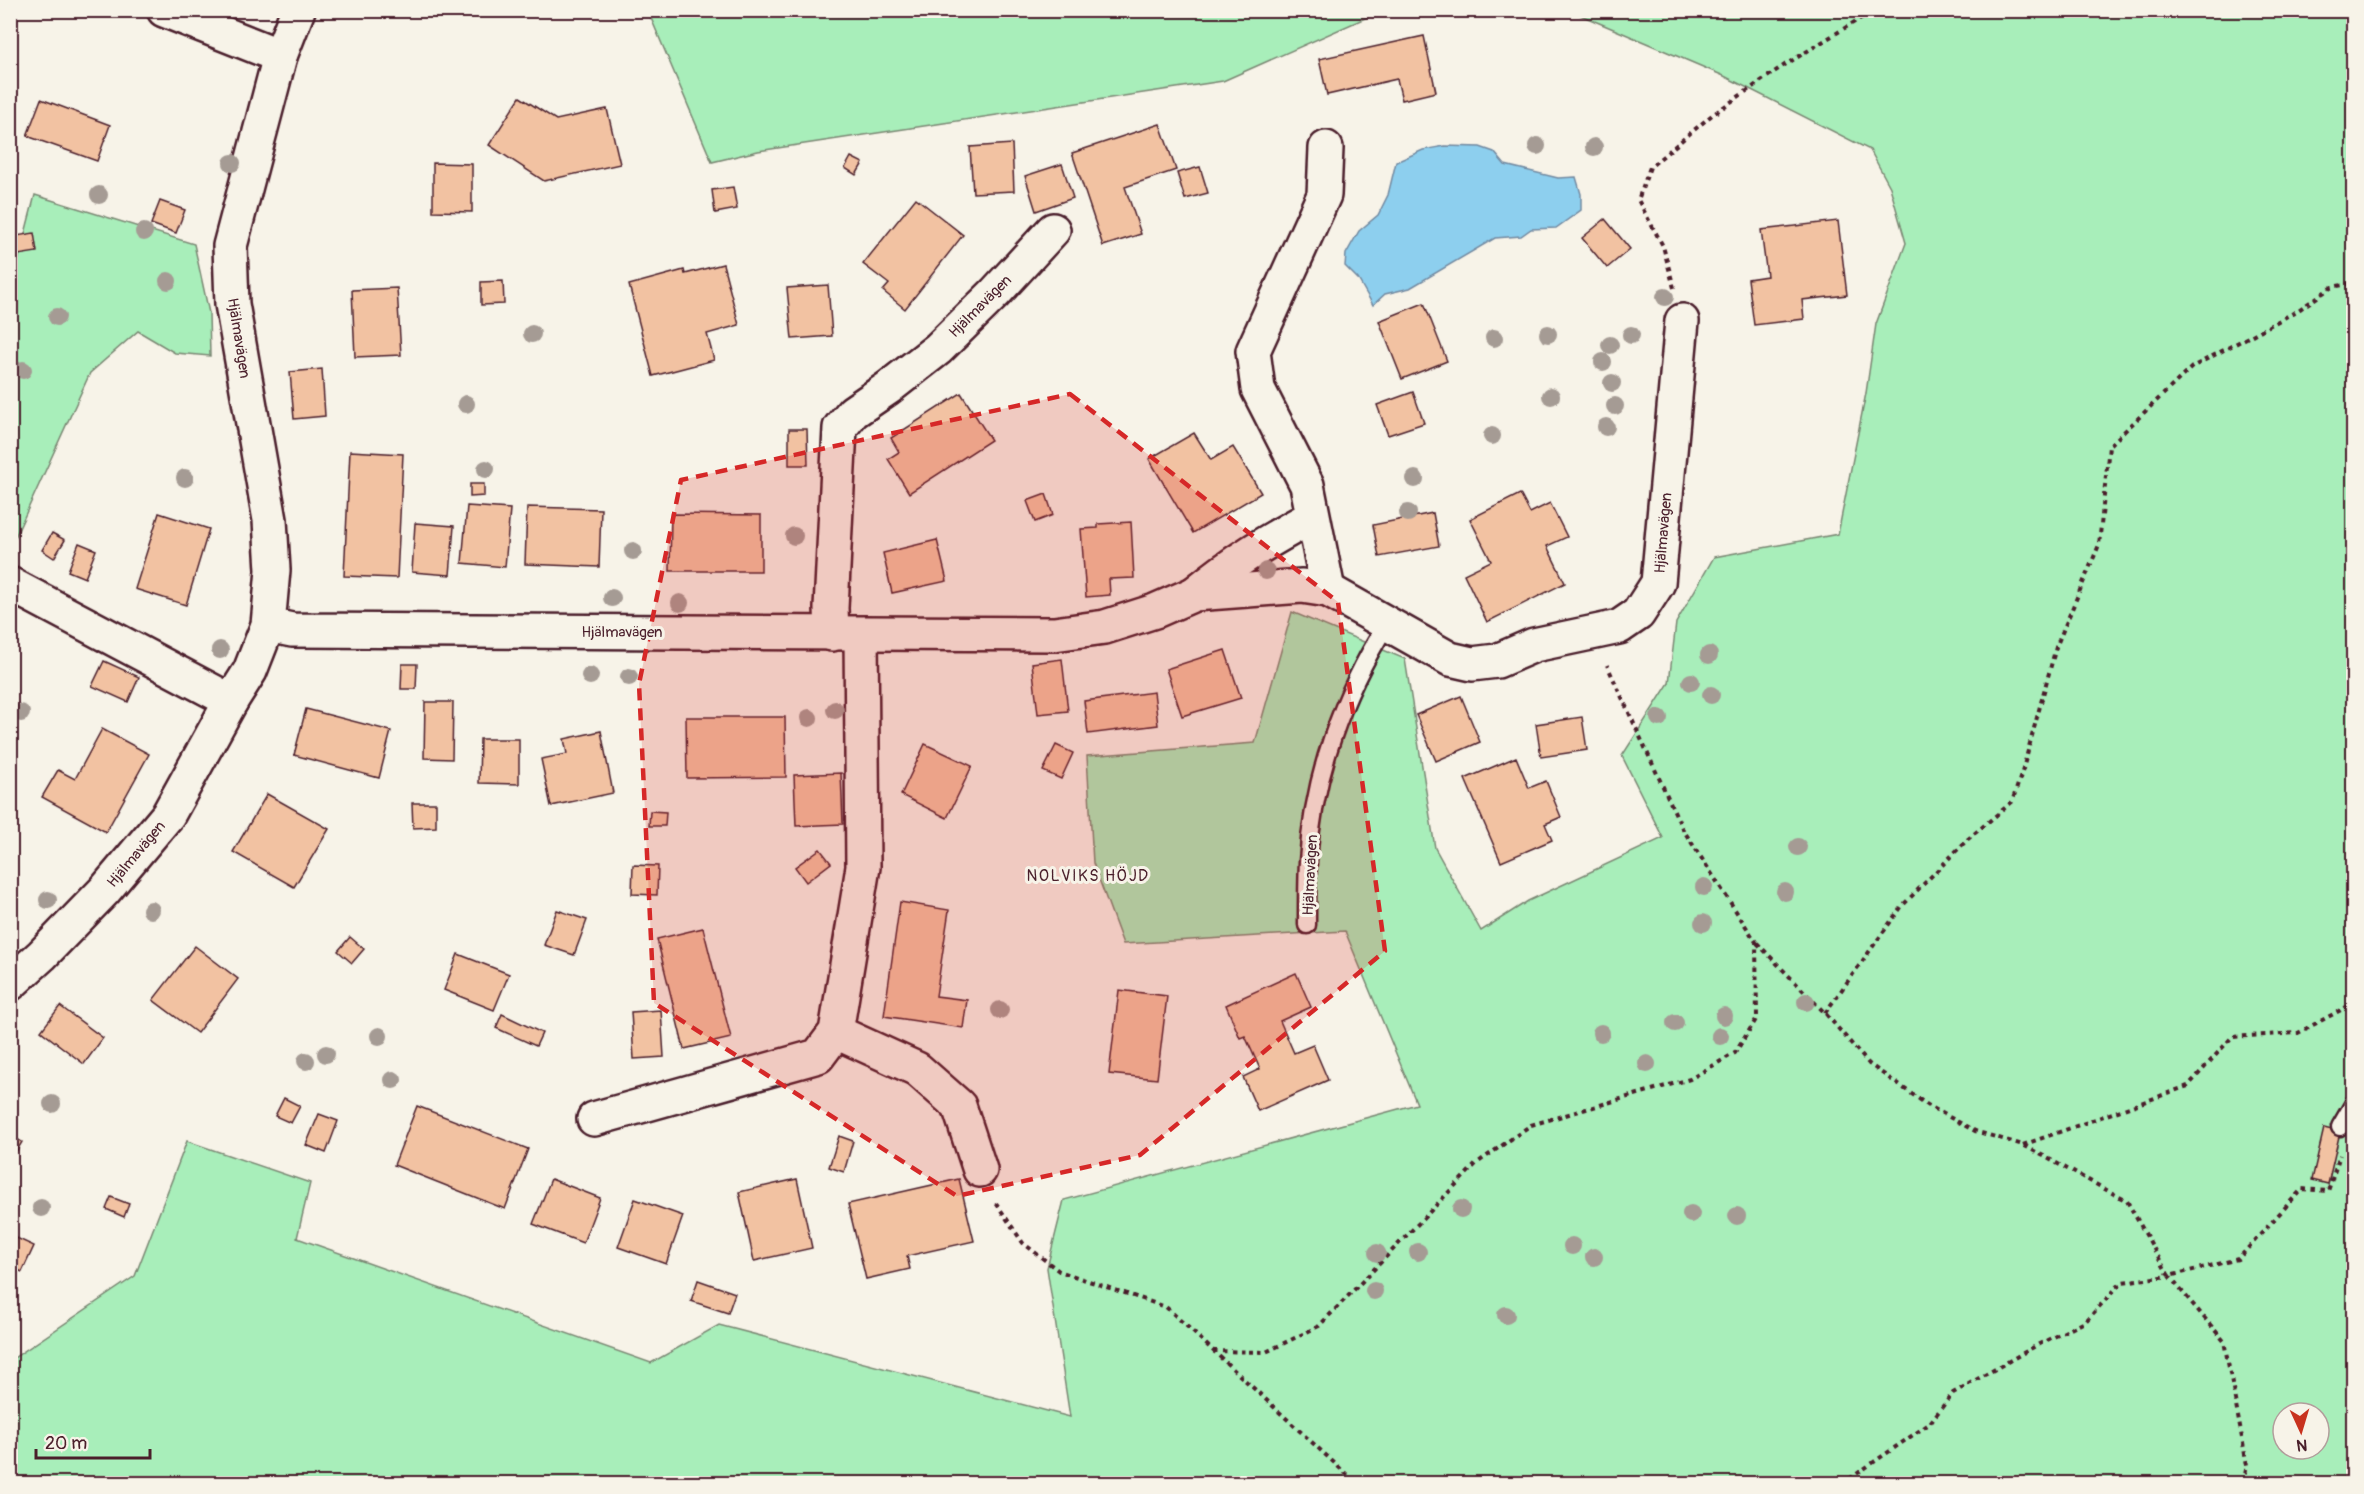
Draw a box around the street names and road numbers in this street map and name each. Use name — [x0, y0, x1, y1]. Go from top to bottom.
street label: Hjälmavägen — [945, 271, 1016, 342]
street label: Hjälmavägen — [223, 297, 254, 380]
street label: Hjälmavägen — [1651, 492, 1676, 574]
street label: Hjälmavägen — [582, 623, 662, 642]
street label: Hjälmavägen — [103, 817, 170, 891]
street label: Hjälmavägen — [1299, 834, 1322, 916]

